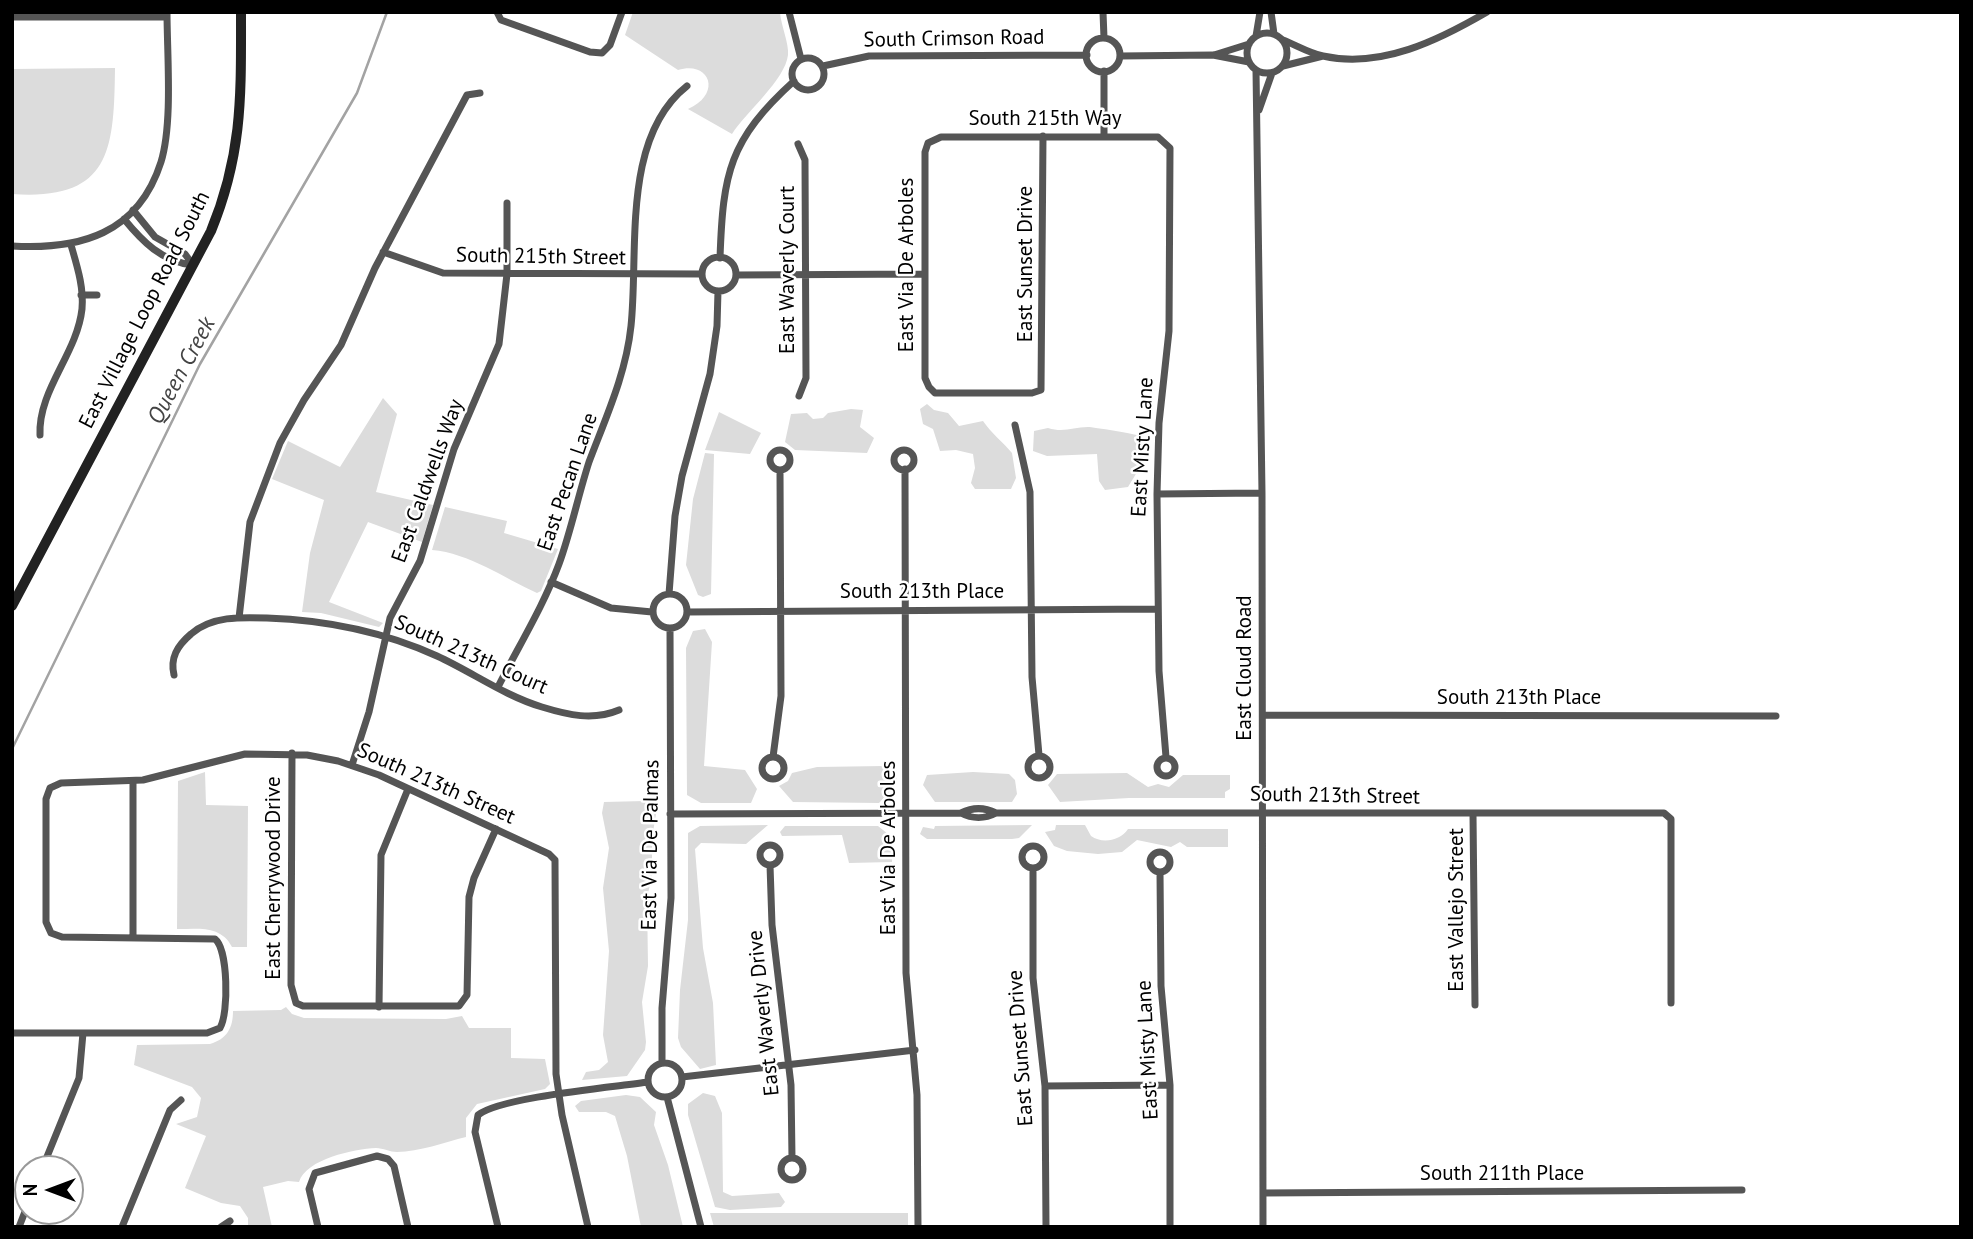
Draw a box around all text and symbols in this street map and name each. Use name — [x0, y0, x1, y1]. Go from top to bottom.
street label: South Crimson Road — [863, 25, 1045, 53]
street label: South 215th Way — [968, 106, 1122, 132]
street label: East Via De Arboles — [894, 178, 920, 352]
street label: East Waverly Court — [775, 186, 801, 354]
street label: East Sunset Drive — [1013, 186, 1039, 342]
street label: East Village Loop Road South — [74, 187, 216, 433]
street label: South 215th Street — [456, 243, 626, 271]
water label: Queen Creek — [142, 313, 222, 429]
street label: East Misty Lane — [1127, 377, 1159, 517]
street label: East Caldwells Way — [387, 396, 469, 566]
street label: East Pecan Lane — [533, 410, 603, 554]
street label: South 213th Place — [840, 579, 1004, 605]
street label: East Cloud Road — [1232, 595, 1258, 741]
street label: South 213th Court — [390, 610, 552, 700]
street label: South 213th Place — [1437, 685, 1601, 711]
street label: South 213th Street — [353, 738, 519, 830]
street label: East Via De Palmas — [637, 759, 665, 931]
street label: East Via De Arboles — [876, 761, 902, 935]
street label: East Cherrywood Drive — [261, 776, 287, 980]
street label: South 213th Street — [1250, 782, 1420, 810]
street label: East Vallejo Street — [1444, 828, 1470, 992]
street label: East Waverly Drive — [743, 929, 785, 1097]
street label: East Sunset Drive — [1003, 969, 1039, 1127]
street label: East Misty Lane — [1132, 980, 1164, 1120]
north arrow — [14, 1155, 84, 1225]
street label: South 211th Place — [1420, 1161, 1584, 1187]
text: N — [18, 1184, 42, 1196]

